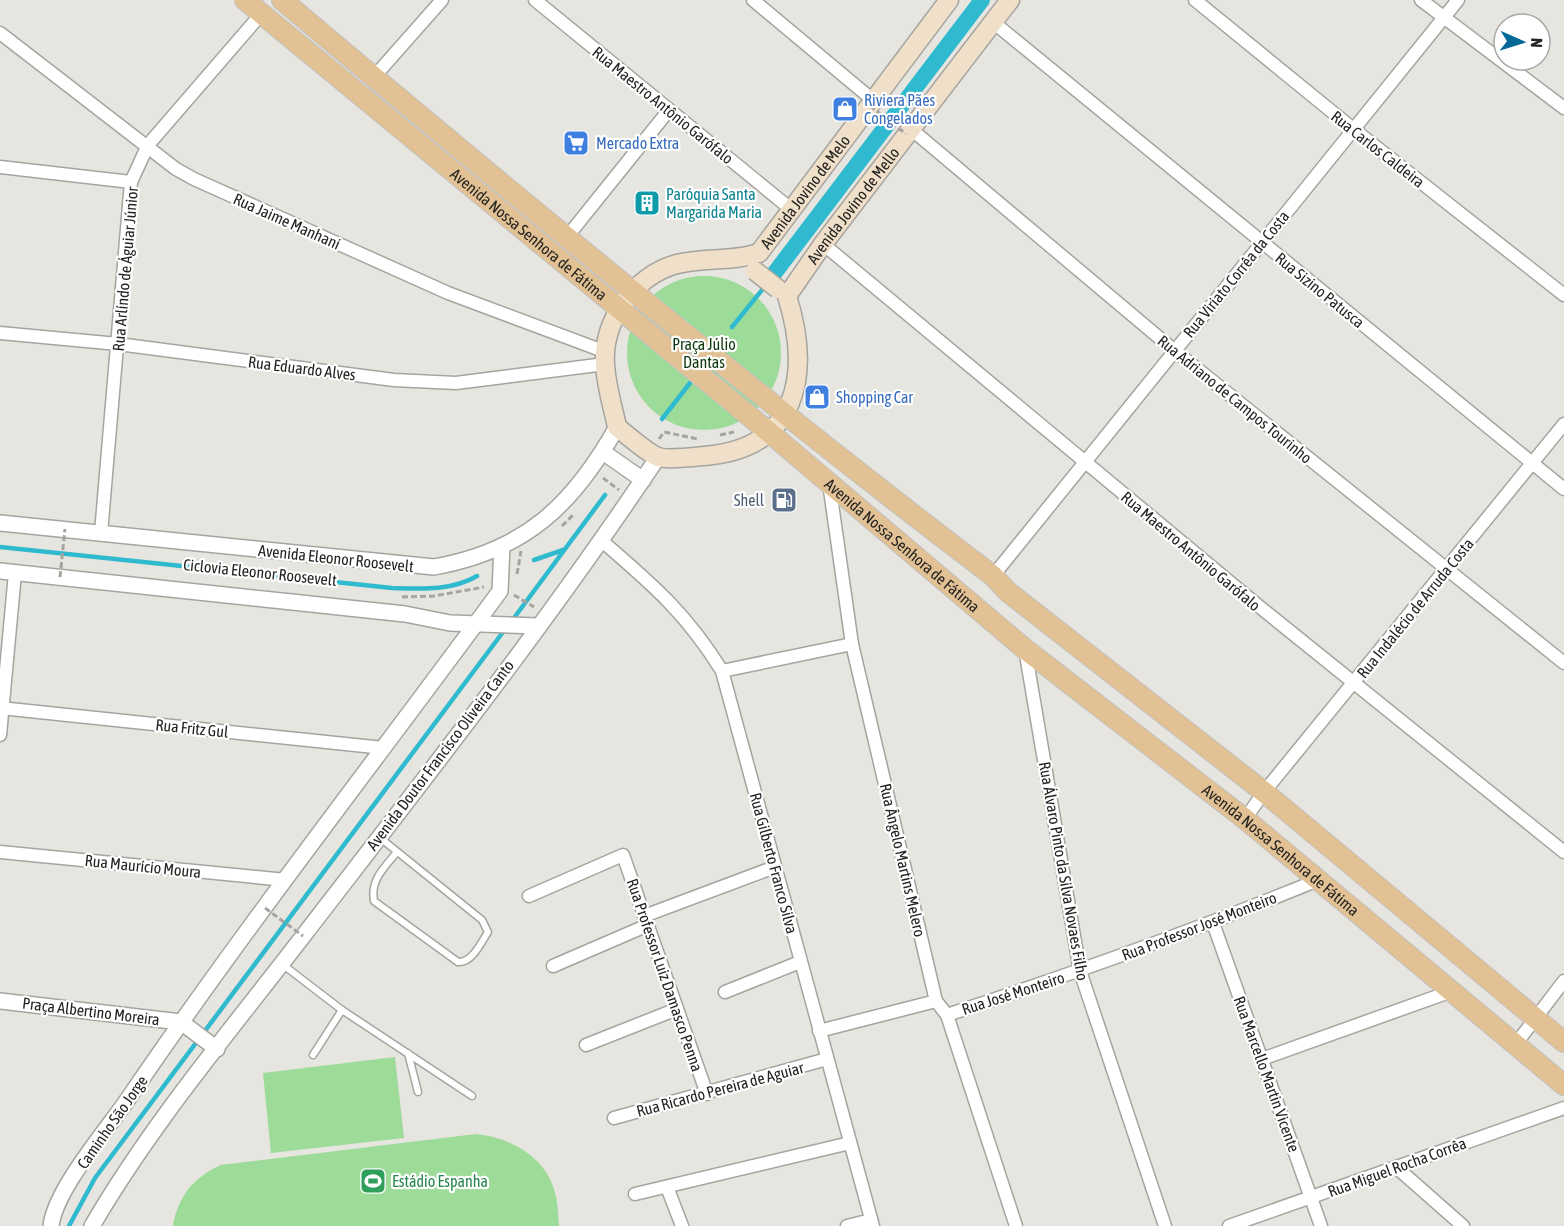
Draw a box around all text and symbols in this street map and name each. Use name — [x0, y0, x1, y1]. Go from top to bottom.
north arrow — [1492, 12, 1552, 72]
text: N — [1528, 38, 1546, 48]
street label: Rua Maestro Antônio Garófalo — [589, 43, 737, 167]
place label: Riviera Pães Congelados — [864, 91, 935, 128]
shop icon: Riviera Pães Congelados — [830, 94, 860, 124]
street label: Rua Carlos Caldeira — [1328, 107, 1428, 191]
supermarket icon: Mercado Extra — [561, 128, 591, 158]
street label: Avenida Jovino de Melo — [757, 132, 853, 252]
place label: Mercado Extra — [596, 134, 679, 152]
street label: Avenida Jovino de Mello — [803, 144, 903, 267]
street label: Avenida Nossa Senhora de Fátima — [447, 164, 611, 304]
place label: Paróquia Santa Margarida Maria — [666, 185, 762, 222]
street label: Rua Arlíndo de Águiar Júnior — [109, 186, 142, 352]
building icon: Paróquia Santa Margarida Maria — [632, 188, 662, 218]
street label: Rua Jaime Manhani — [231, 189, 343, 253]
street label: Rua Viriato Corrêa da Costa — [1179, 207, 1293, 341]
street label: Rua Sizino Patusca — [1272, 249, 1368, 331]
street label: Rua Adriano de Campos Tourinho — [1154, 331, 1316, 468]
park label: Praça Júlio Dantas — [672, 335, 736, 371]
street label: Rua Eduardo Alves — [247, 352, 357, 384]
shop icon: Shopping Car — [802, 382, 832, 412]
place label: Shopping Car — [836, 388, 913, 407]
street label: Avenida Nossa Senhora de Fátima — [821, 475, 983, 616]
fuel station icon: Shell — [769, 485, 799, 515]
street label: Rua Maestro Antônio Garófalo — [1118, 488, 1264, 614]
place label: Shell — [734, 491, 765, 509]
street label: Rua Indalécio de Arruda Costa — [1353, 535, 1477, 681]
street label: Avenida Eleonor Roosevelt — [257, 541, 415, 575]
street label: Ciclovia Eleonor Roosevelt — [182, 555, 338, 589]
street label: Avenida Doutor Francisco Oliveira Canto — [363, 657, 517, 853]
street label: Rua Fritz Gul — [155, 715, 230, 741]
street label: Rua Álvaro Pinto da Silva Novaes Filho — [1036, 760, 1092, 982]
street label: Avenida Nossa Senhora de Fátima — [1199, 780, 1363, 919]
street label: Rua Ângelo Martins Melero — [876, 782, 929, 939]
street label: Rua Gilberto Franco Silva — [747, 791, 801, 935]
street label: Rua Maurício Moura — [84, 851, 202, 881]
street label: Rua Professor Luiz Damasco Penna — [623, 876, 707, 1074]
street label: Rua Professor José Monteiro — [1119, 888, 1279, 964]
street label: Rua José Monteiro — [959, 968, 1067, 1018]
street label: Praça Albertino Moreira — [21, 994, 161, 1029]
street label: Rua Marcello Martin Vicente — [1230, 994, 1304, 1154]
street label: Rua Ricardo Pereira de Aguiar — [634, 1058, 806, 1121]
street label: Caminho São Jorge — [73, 1072, 152, 1173]
street label: Rua Miguel Rocha Corrêa — [1325, 1134, 1469, 1201]
sports icon: Estádio Espanha — [358, 1166, 388, 1196]
place label: Estádio Espanha — [392, 1172, 488, 1191]

